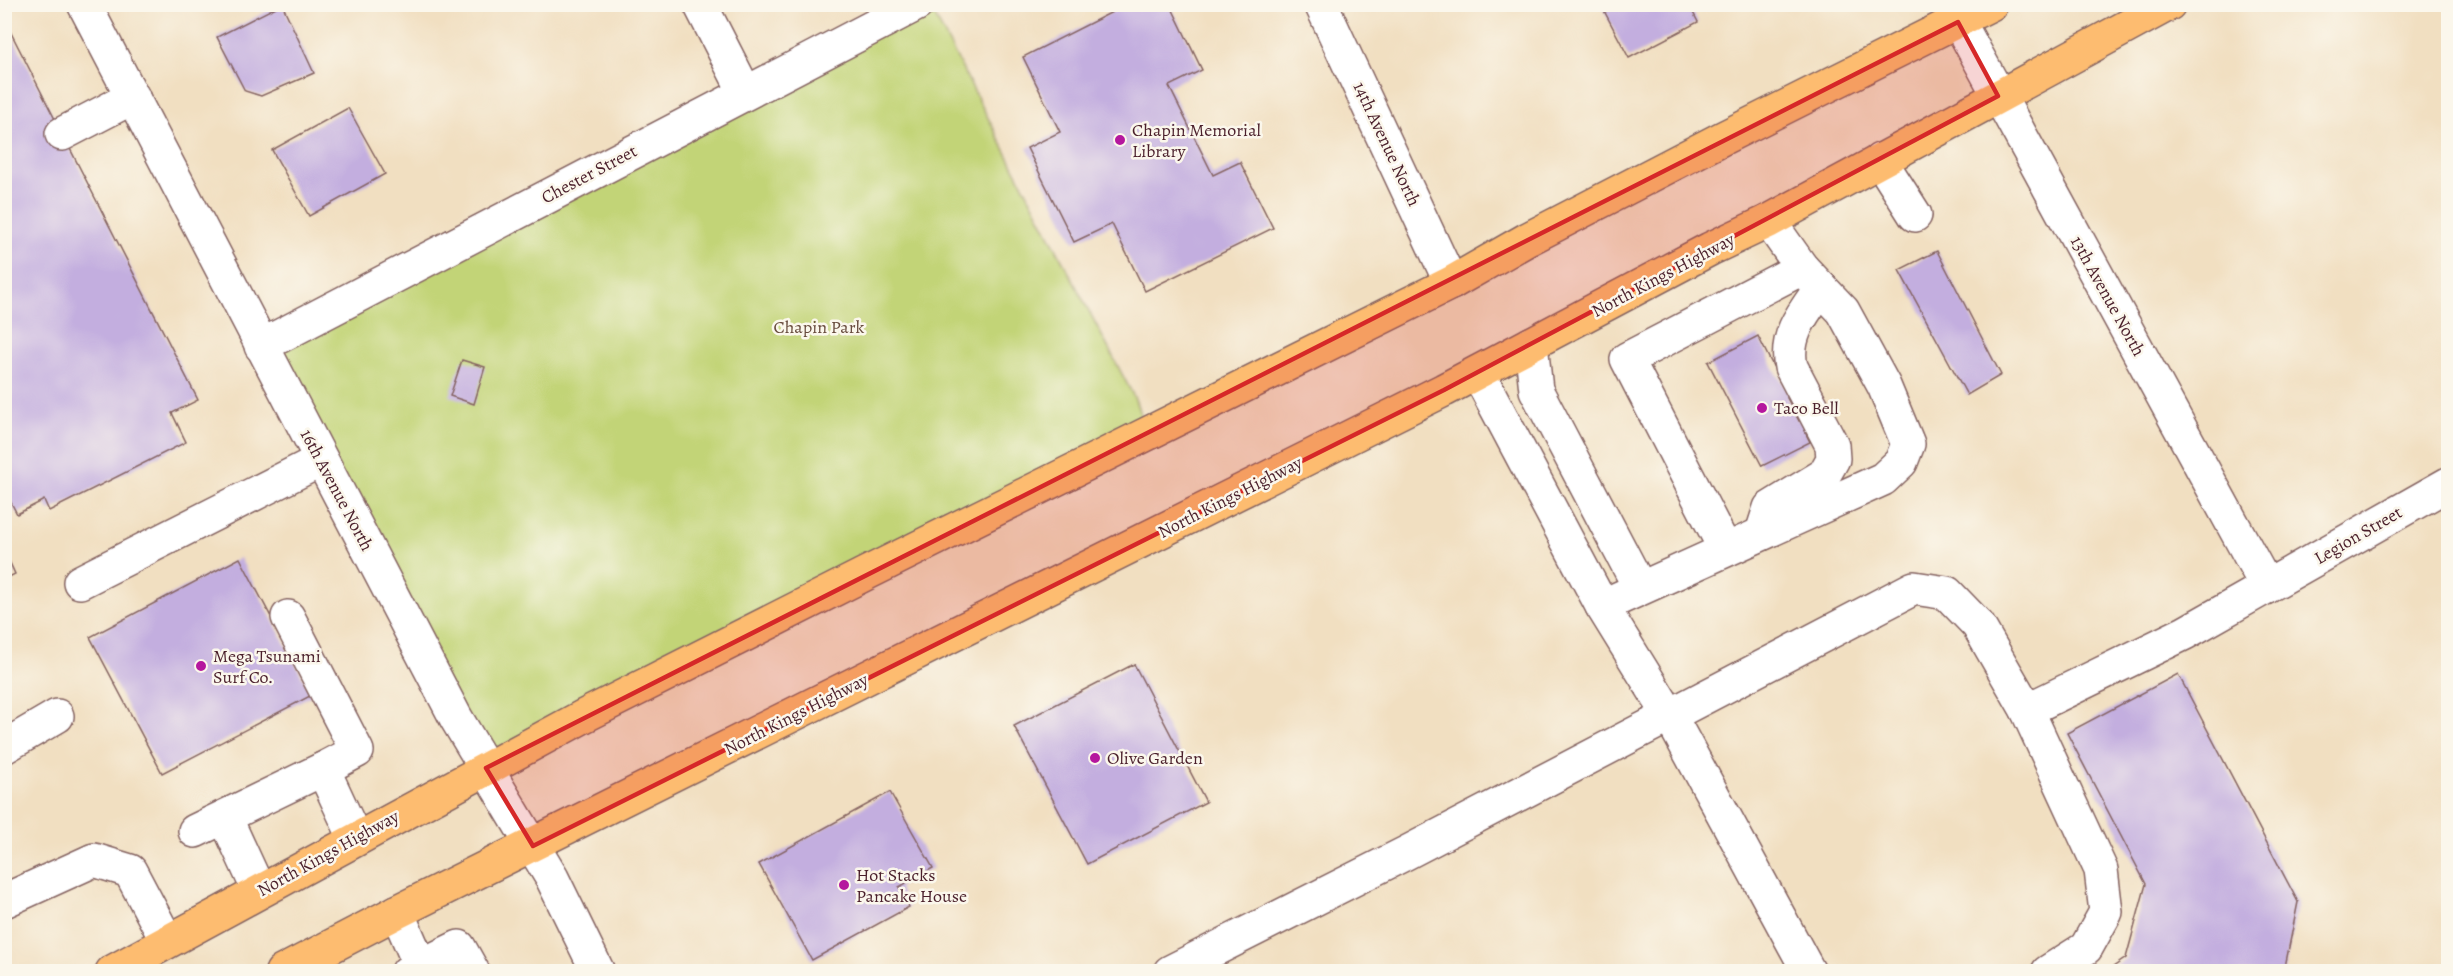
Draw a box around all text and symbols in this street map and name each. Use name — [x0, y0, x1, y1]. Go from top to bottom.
street label: 14th Avenue North — [1348, 78, 1426, 210]
place label: Chapin Memorial Library — [1132, 118, 1262, 163]
marker: Chapin Memorial Library — [1113, 133, 1127, 147]
street label: Chester Street — [537, 139, 641, 209]
street label: North Kings Highway — [1587, 227, 1740, 323]
street label: 13th Avenue North — [2065, 232, 2151, 361]
park label: Chapin Park — [773, 315, 865, 339]
place label: Taco Bell — [1774, 396, 1839, 420]
marker: Taco Bell — [1755, 401, 1769, 415]
street label: 16th Avenue North — [295, 425, 379, 555]
street label: North Kings Highway — [1154, 450, 1307, 544]
street label: Legion Street — [2310, 500, 2406, 570]
place label: Mega Tsunami Surf Co. — [213, 644, 321, 689]
marker: Mega Tsunami Surf Co. — [194, 659, 208, 673]
street label: North Kings Highway — [720, 667, 873, 761]
place label: Olive Garden — [1107, 746, 1203, 770]
marker: Olive Garden — [1088, 751, 1102, 765]
street label: North Kings Highway — [253, 804, 404, 902]
place label: Hot Stacks Pancake House — [856, 863, 967, 908]
marker: Hot Stacks Pancake House — [837, 878, 851, 892]

